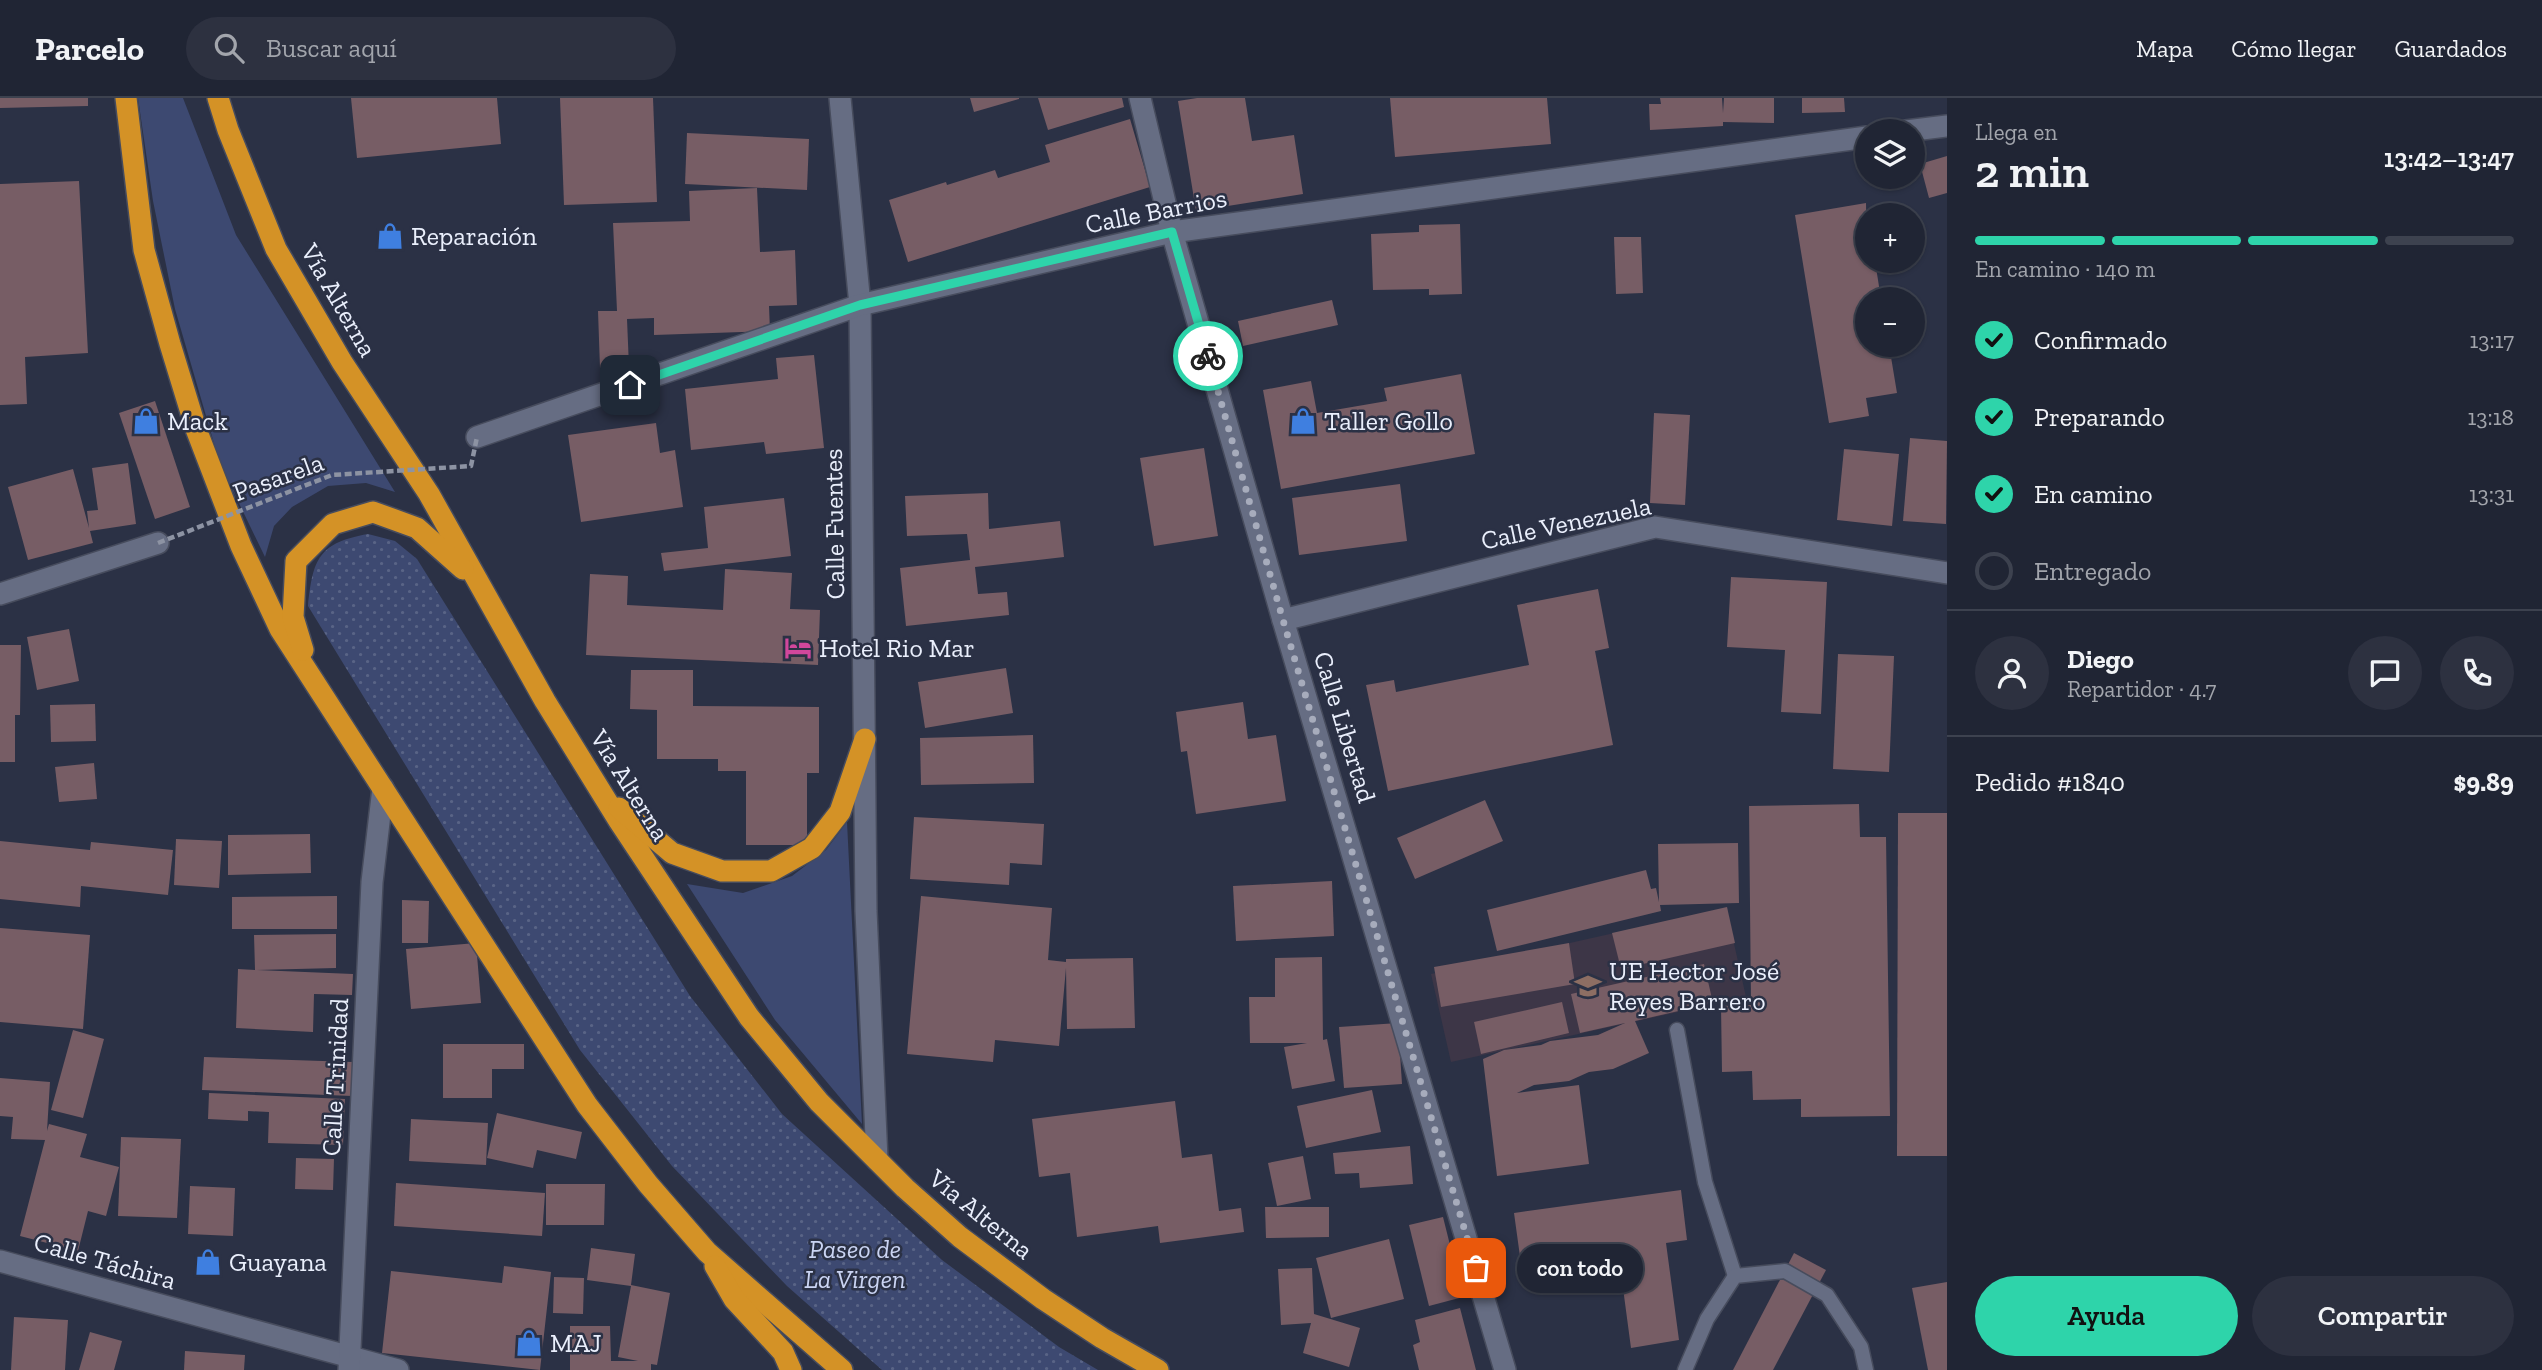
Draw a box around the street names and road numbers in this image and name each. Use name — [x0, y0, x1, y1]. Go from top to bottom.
street label: Calle Barrios — [1083, 182, 1229, 240]
street label: Vía Alterna — [293, 237, 384, 363]
street label: Pasarela — [228, 446, 328, 508]
street label: Calle Fuentes — [817, 448, 851, 600]
street label: Calle Venezuela — [1478, 489, 1654, 557]
street label: Calle Libertad — [1307, 648, 1383, 806]
street label: Vía Alterna — [583, 723, 677, 847]
street label: Calle Trinidad — [315, 997, 355, 1157]
street label: Vía Alterna — [921, 1162, 1040, 1266]
street label: Calle Táchira — [30, 1225, 180, 1297]

